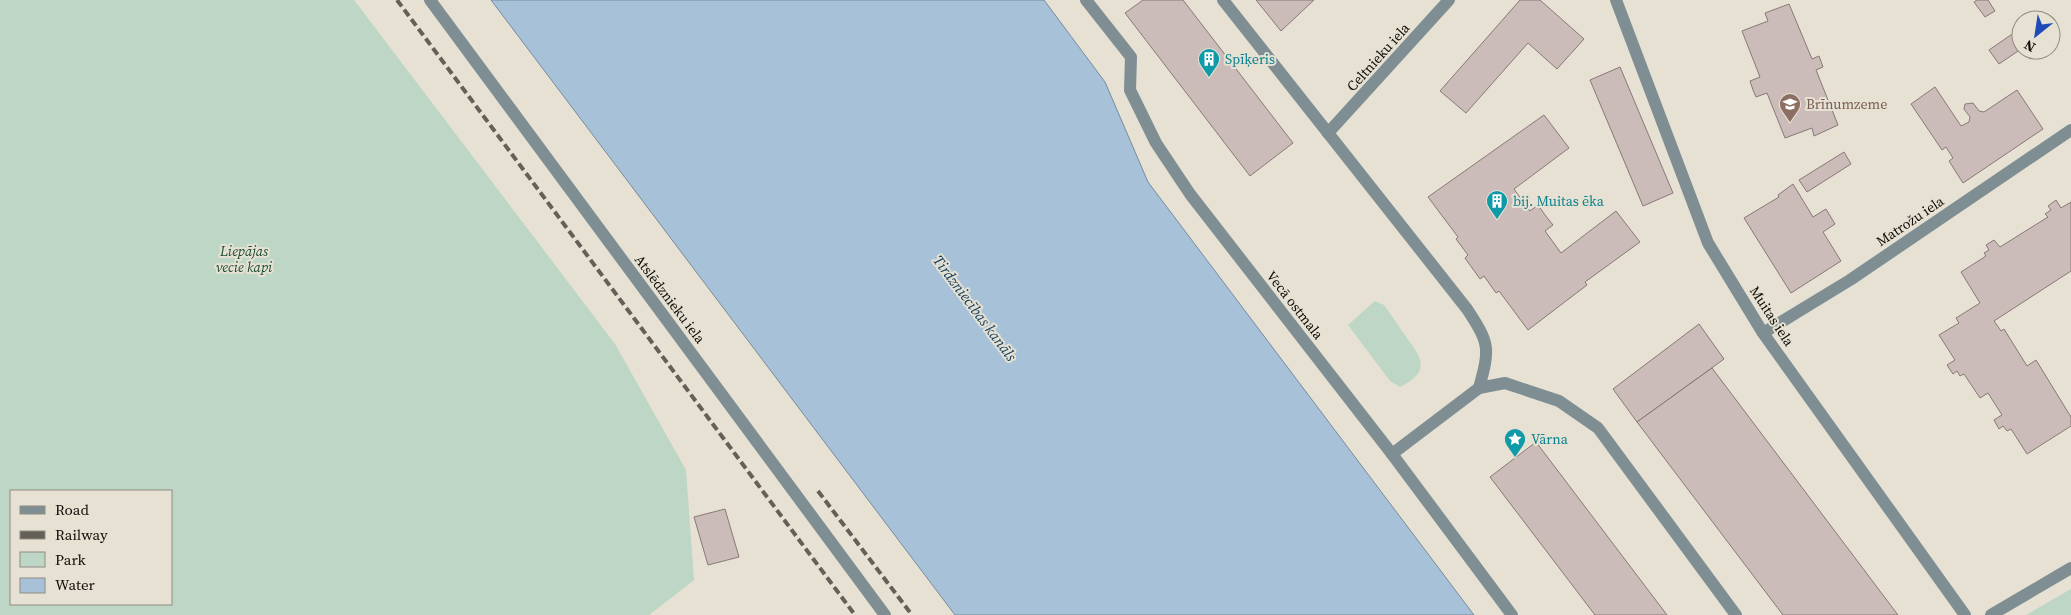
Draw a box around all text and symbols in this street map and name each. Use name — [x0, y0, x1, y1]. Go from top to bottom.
north arrow — [2011, 10, 2061, 60]
street label: Celtnieku iela — [1342, 18, 1415, 96]
text: N — [2020, 35, 2039, 57]
building icon: Spīķeris — [1197, 47, 1221, 78]
place label: Spīķeris — [1225, 49, 1275, 69]
school or university icon: Brīnumzeme — [1778, 92, 1802, 123]
place label: Brīnumzeme — [1806, 94, 1887, 114]
building icon: bij. Muitas ēka — [1485, 189, 1509, 220]
place label: bij. Muitas ēka — [1513, 191, 1605, 211]
street label: Matrožu iela — [1872, 191, 1948, 251]
park label: Liepājas vecie kapi — [216, 241, 273, 277]
street label: Atslēdznieku iela — [630, 251, 710, 348]
water label: Tirdzniecības kanāls — [928, 251, 1022, 366]
street label: Vecā ostmala — [1262, 267, 1329, 344]
street label: Muitas iela — [1745, 282, 1799, 351]
place icon: Vārna — [1503, 427, 1527, 458]
place label: Vārna — [1531, 429, 1569, 449]
legend — [10, 490, 172, 605]
text: Road — [55, 499, 89, 520]
text: Railway — [55, 524, 108, 545]
text: Park — [55, 549, 87, 570]
text: Water — [55, 574, 96, 595]

